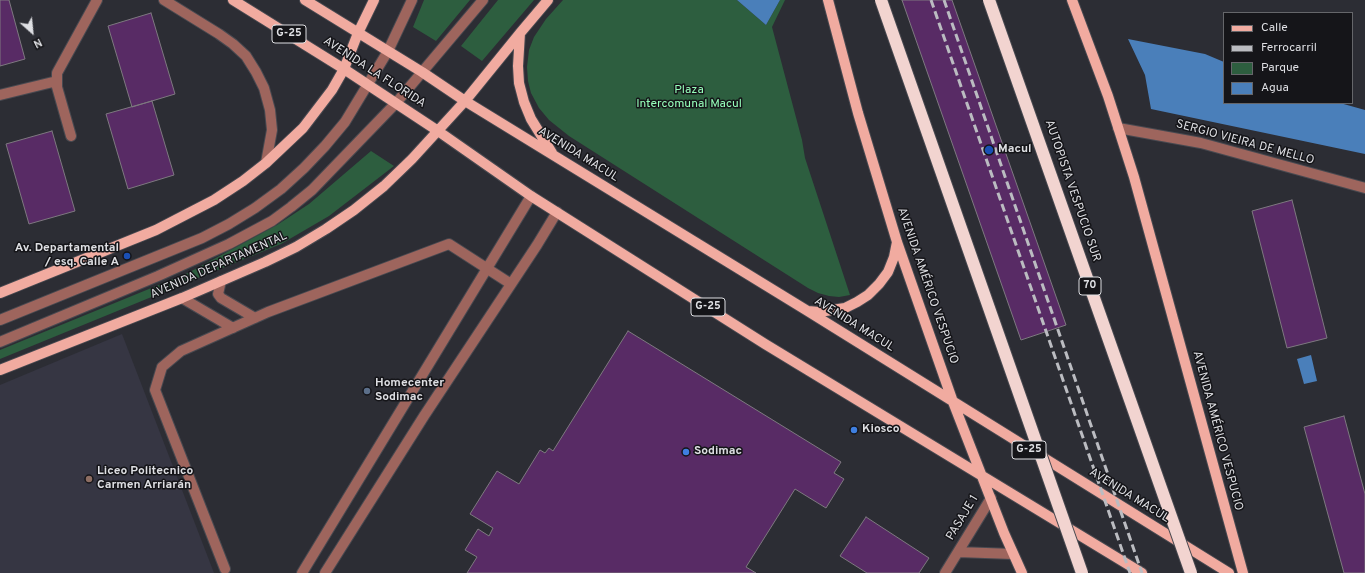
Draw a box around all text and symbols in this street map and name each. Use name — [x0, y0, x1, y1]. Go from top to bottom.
north arrow — [12, 12, 52, 52]
legend — [1223, 12, 1353, 104]
text: Calle — [1261, 20, 1288, 36]
road number: G-25 — [272, 25, 306, 43]
street label: AVENIDA LA FLORIDA — [320, 34, 428, 112]
text: N — [31, 35, 44, 51]
text: Ferrocarril — [1261, 40, 1317, 56]
text: Parque — [1261, 60, 1299, 76]
text: Agua — [1261, 80, 1289, 96]
park label: Plaza Intercomunal Macul — [636, 84, 742, 112]
street label: AUTOPISTA VESPUCIO SUR — [1041, 118, 1103, 264]
street label: SERGIO VIEIRA DE MELLO — [1174, 118, 1316, 168]
street label: AVENIDA MACUL — [535, 125, 621, 185]
place label: Macul — [998, 143, 1032, 157]
marker: Macul — [983, 144, 995, 156]
street label: AVENIDA AMÉRICO VESPUCIO — [893, 206, 961, 366]
street label: AVENIDA DEPARTAMENTAL — [148, 229, 290, 303]
place label: Av. Departamental / esq. Calle A — [15, 242, 119, 270]
marker: Av. Departamental / esq. Calle A — [122, 251, 132, 261]
road number: 70 — [1079, 277, 1101, 295]
street label: AVENIDA MACUL — [811, 295, 897, 355]
road number: G-25 — [691, 298, 725, 316]
street label: AVENIDA AMÉRICO VESPUCIO — [1189, 350, 1245, 512]
place label: Homecenter Sodimac — [375, 377, 444, 405]
marker: Homecenter Sodimac — [362, 386, 372, 396]
place label: Kiosco — [862, 423, 900, 437]
marker: Kiosco — [849, 425, 859, 435]
road number: G-25 — [1012, 441, 1046, 459]
place label: Sodimac — [694, 445, 742, 459]
marker: Sodimac — [681, 447, 691, 457]
place label: Liceo Politecnico Carmen Arriarán — [97, 465, 193, 493]
street label: AVENIDA MACUL — [1086, 466, 1172, 526]
marker: Liceo Politecnico Carmen Arriarán — [84, 474, 94, 484]
street label: PASAJE 1 — [944, 493, 982, 543]

